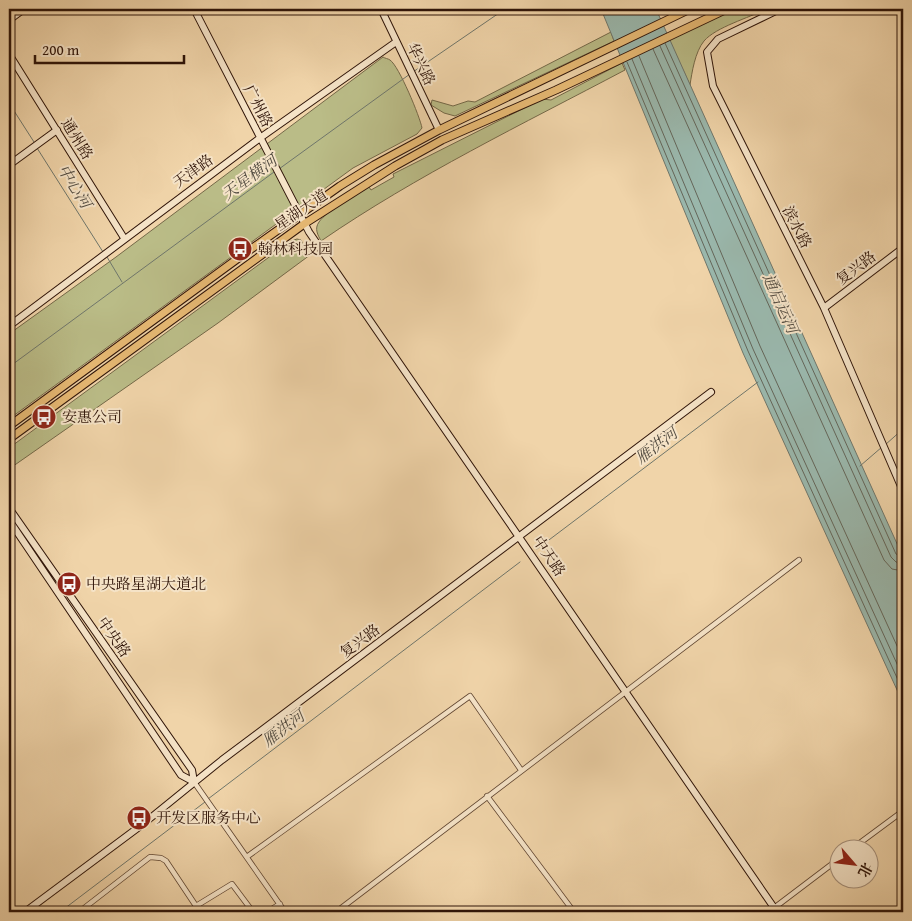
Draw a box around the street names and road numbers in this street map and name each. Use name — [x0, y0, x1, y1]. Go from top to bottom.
street label: 华兴路 — [402, 39, 441, 89]
street label: 广州路 — [239, 81, 278, 131]
street label: 通州路 — [57, 114, 98, 163]
street label: 天津路 — [168, 149, 217, 192]
street label: 星湖大道 — [270, 184, 331, 235]
street label: 滨水路 — [778, 202, 817, 252]
street label: 复兴路 — [831, 246, 880, 290]
street label: 中天路 — [528, 531, 571, 580]
street label: 中央路 — [93, 612, 136, 661]
street label: 复兴路 — [335, 619, 384, 663]

